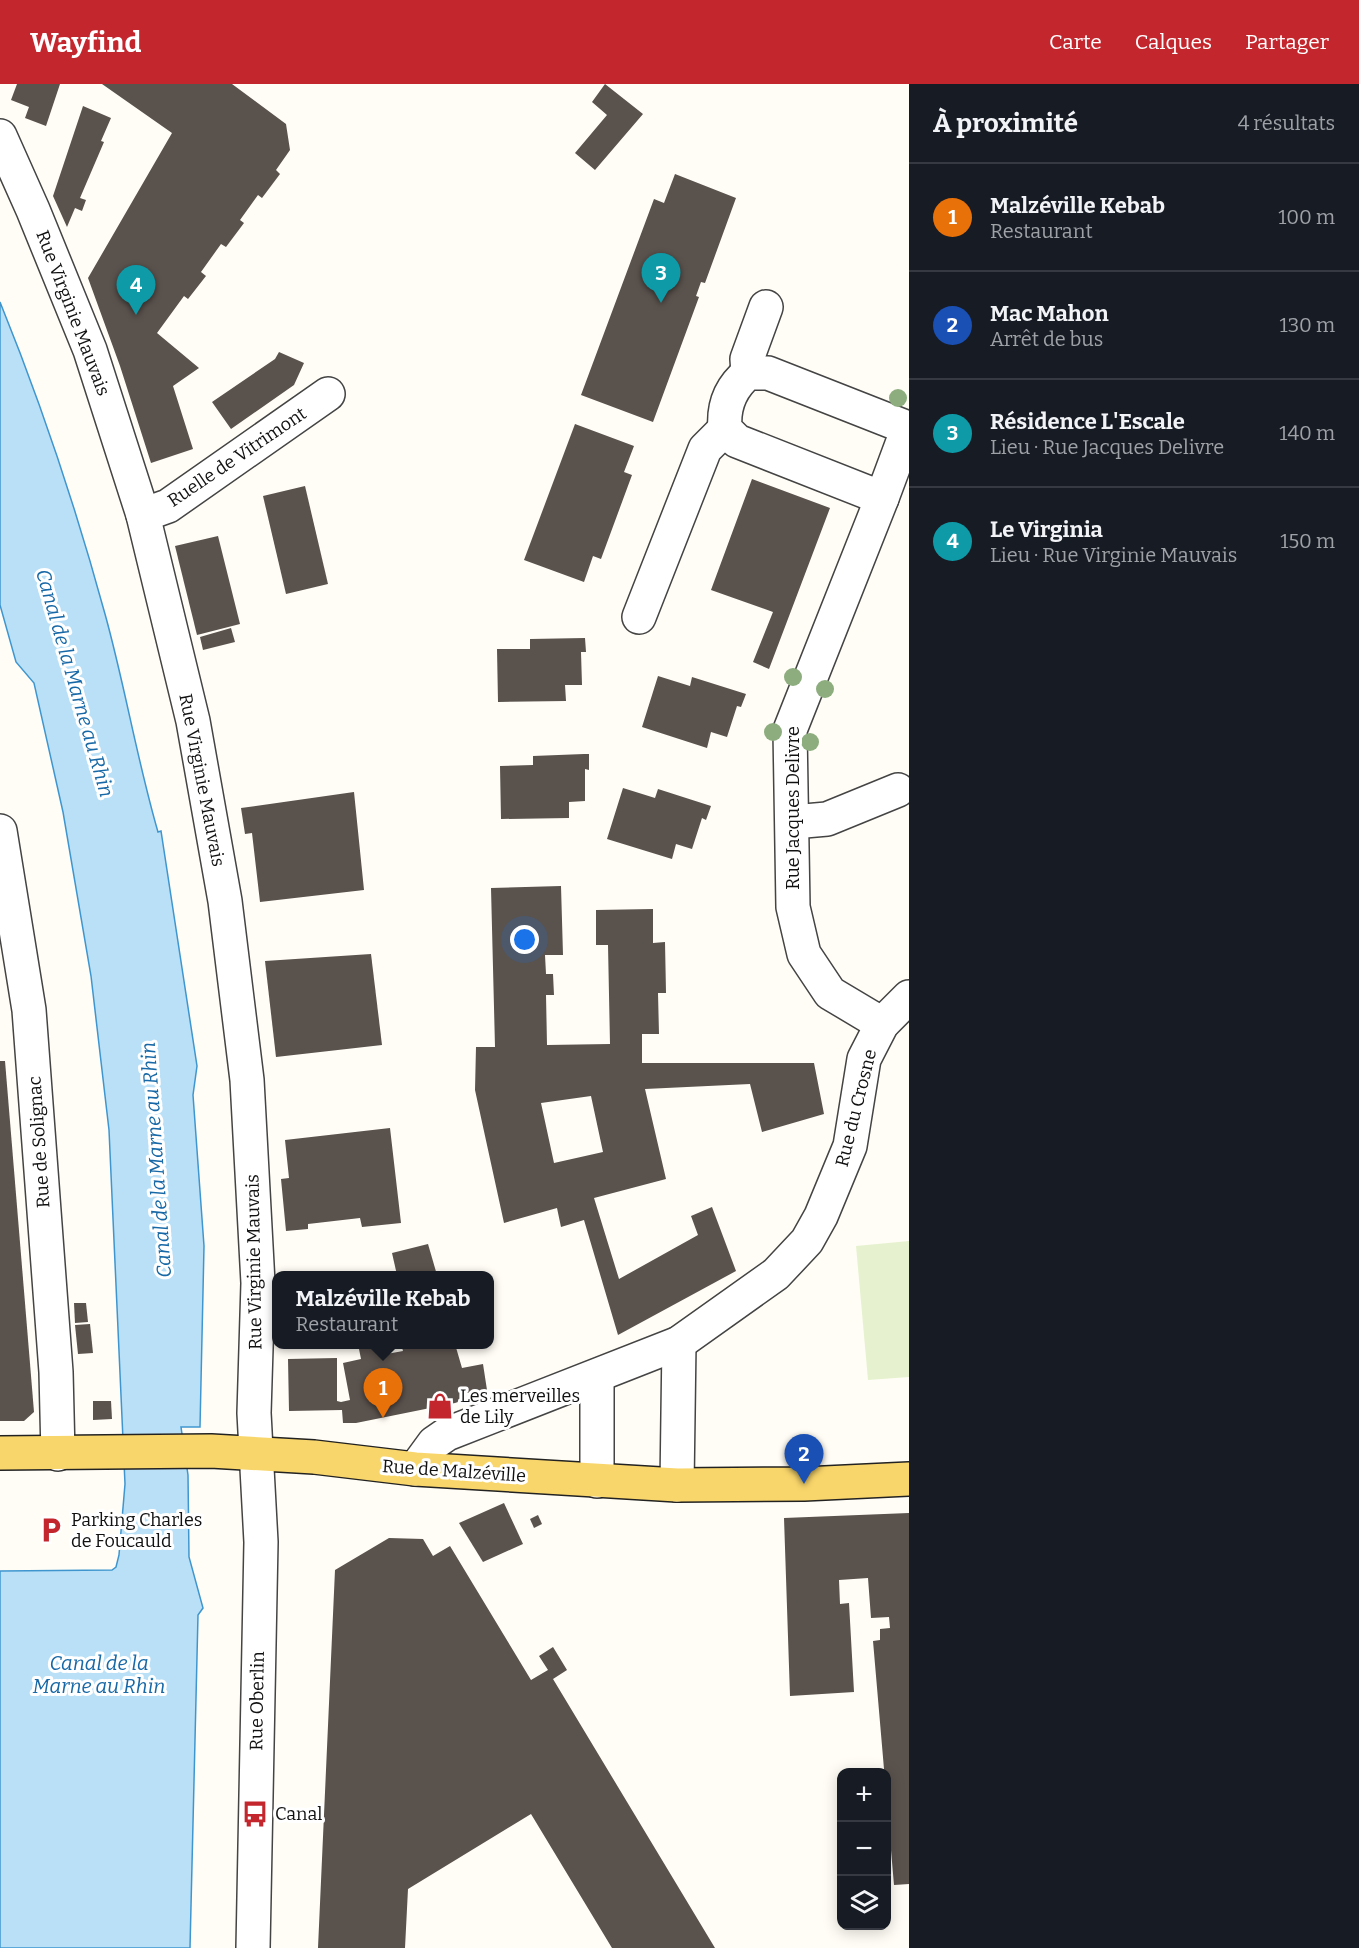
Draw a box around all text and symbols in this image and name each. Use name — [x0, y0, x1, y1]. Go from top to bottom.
text: Wayfind — [30, 26, 141, 59]
text: Carte — [1049, 29, 1102, 55]
text: Calques — [1135, 29, 1212, 55]
text: Partager — [1245, 29, 1329, 55]
text: À proximité — [933, 108, 1078, 139]
text: 4 résultats — [1238, 111, 1335, 135]
text: Malzéville Kebab — [990, 192, 1165, 219]
text: 1 — [948, 205, 957, 229]
text: 100 m — [1278, 205, 1335, 229]
text: Restaurant — [990, 219, 1093, 243]
street label: Rue Virginie Mauvais — [31, 227, 115, 399]
pin: 3 — [642, 254, 680, 303]
pin: 4 — [116, 266, 156, 315]
text: Mac Mahon — [990, 300, 1109, 327]
text: 2 — [947, 313, 958, 337]
text: 130 m — [1280, 313, 1335, 337]
text: Arrêt de bus — [990, 327, 1103, 351]
street label: Ruelle de Vitrimont — [163, 402, 311, 512]
text: Résidence L'Escale — [990, 408, 1185, 435]
text: 3 — [947, 421, 958, 445]
text: 140 m — [1279, 421, 1335, 445]
text: Lieu · Rue Jacques Delivre — [990, 435, 1224, 459]
text: Le Virginia — [990, 516, 1103, 543]
text: 4 — [946, 529, 959, 553]
text: 150 m — [1280, 529, 1335, 553]
text: Lieu · Rue Virginie Mauvais — [990, 543, 1237, 567]
water label: Canal de la Marne au Rhin — [31, 566, 119, 800]
street label: Rue Virginie Mauvais — [174, 692, 230, 868]
street label: Rue Jacques Delivre — [782, 726, 804, 890]
your location — [510, 925, 539, 954]
water label: Canal de la Marne au Rhin — [136, 1041, 176, 1279]
street label: Rue du Crosne — [831, 1047, 881, 1169]
street label: Rue de Solignac — [23, 1075, 55, 1209]
street label: Rue Virginie Mauvais — [241, 1174, 267, 1350]
popup — [272, 1271, 494, 1349]
text: Malzéville Kebab — [296, 1285, 470, 1312]
text: Restaurant — [296, 1312, 398, 1336]
pin: 1 — [364, 1368, 403, 1418]
place label: Les merveilles de Lily — [460, 1385, 580, 1428]
shop icon: Les merveilles de Lily — [425, 1391, 455, 1421]
pin: 2 — [784, 1434, 824, 1484]
street label: Rue de Malzéville — [381, 1455, 527, 1487]
place label: Parking Charles de Foucauld — [71, 1509, 202, 1552]
parking icon: Parking Charles de Foucauld — [36, 1515, 66, 1545]
water label: Canal de la Marne au Rhin — [33, 1651, 165, 1698]
street label: Rue Oberlin — [245, 1651, 269, 1751]
map controls — [837, 1768, 891, 1930]
button: + — [837, 1768, 891, 1822]
bus stop icon: Canal — [240, 1799, 270, 1829]
place label: Canal — [275, 1803, 323, 1825]
button: − — [837, 1822, 891, 1876]
button: layers — [837, 1876, 891, 1930]

